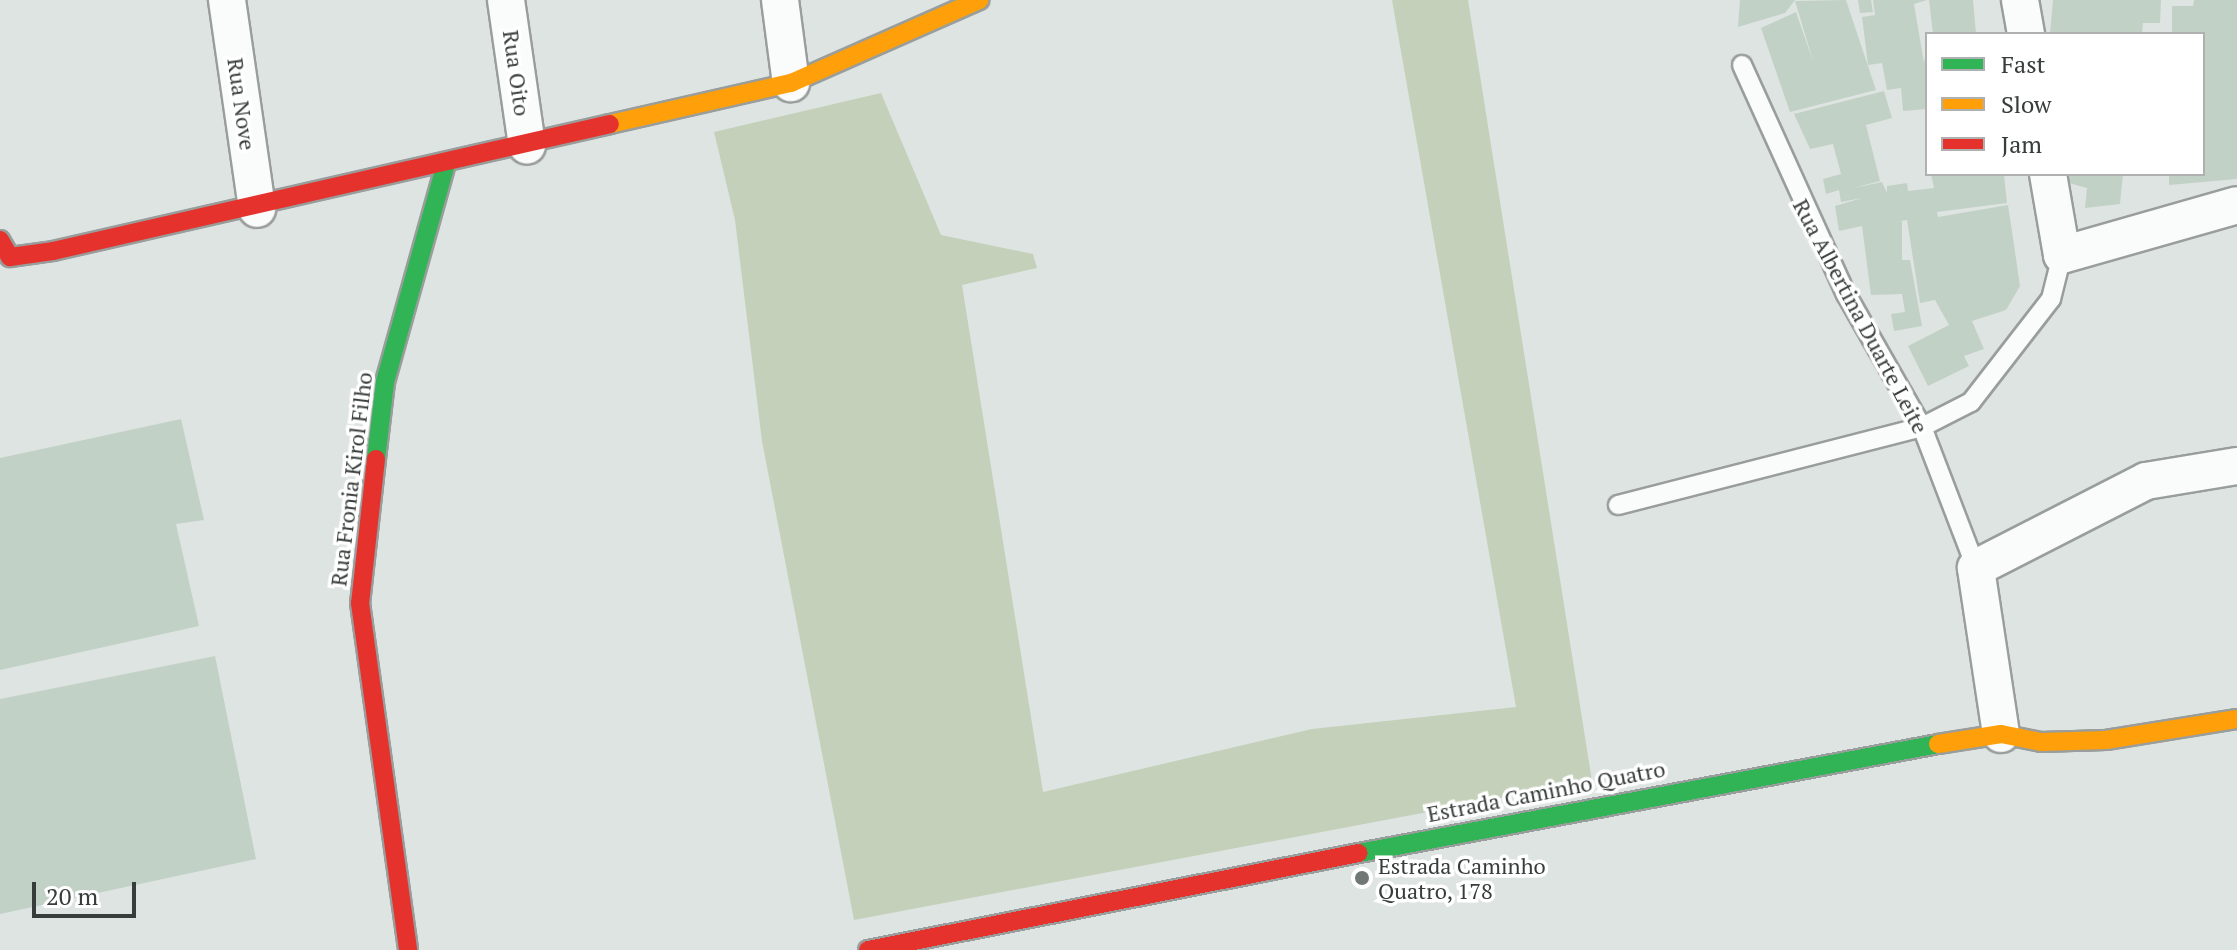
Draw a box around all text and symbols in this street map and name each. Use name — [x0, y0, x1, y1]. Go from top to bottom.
street label: Rua Oito — [498, 28, 536, 118]
legend — [1925, 32, 2205, 176]
text: Fast — [2001, 48, 2045, 80]
street label: Rua Nove — [222, 56, 262, 152]
text: Slow — [2001, 88, 2052, 120]
text: Jam — [2001, 128, 2042, 160]
street label: Rua Albertina Duarte Leite — [1788, 194, 1934, 438]
street label: Rua Fronia Kirol Filho — [325, 370, 377, 588]
street label: Estrada Caminho Quatro — [1425, 755, 1667, 827]
place label: Estrada Caminho Quatro, 178 — [1378, 852, 1546, 904]
scale bar — [36, 866, 140, 916]
marker: Estrada Caminho Quatro, 178 — [1353, 869, 1371, 887]
text: 20 m — [46, 880, 98, 912]

